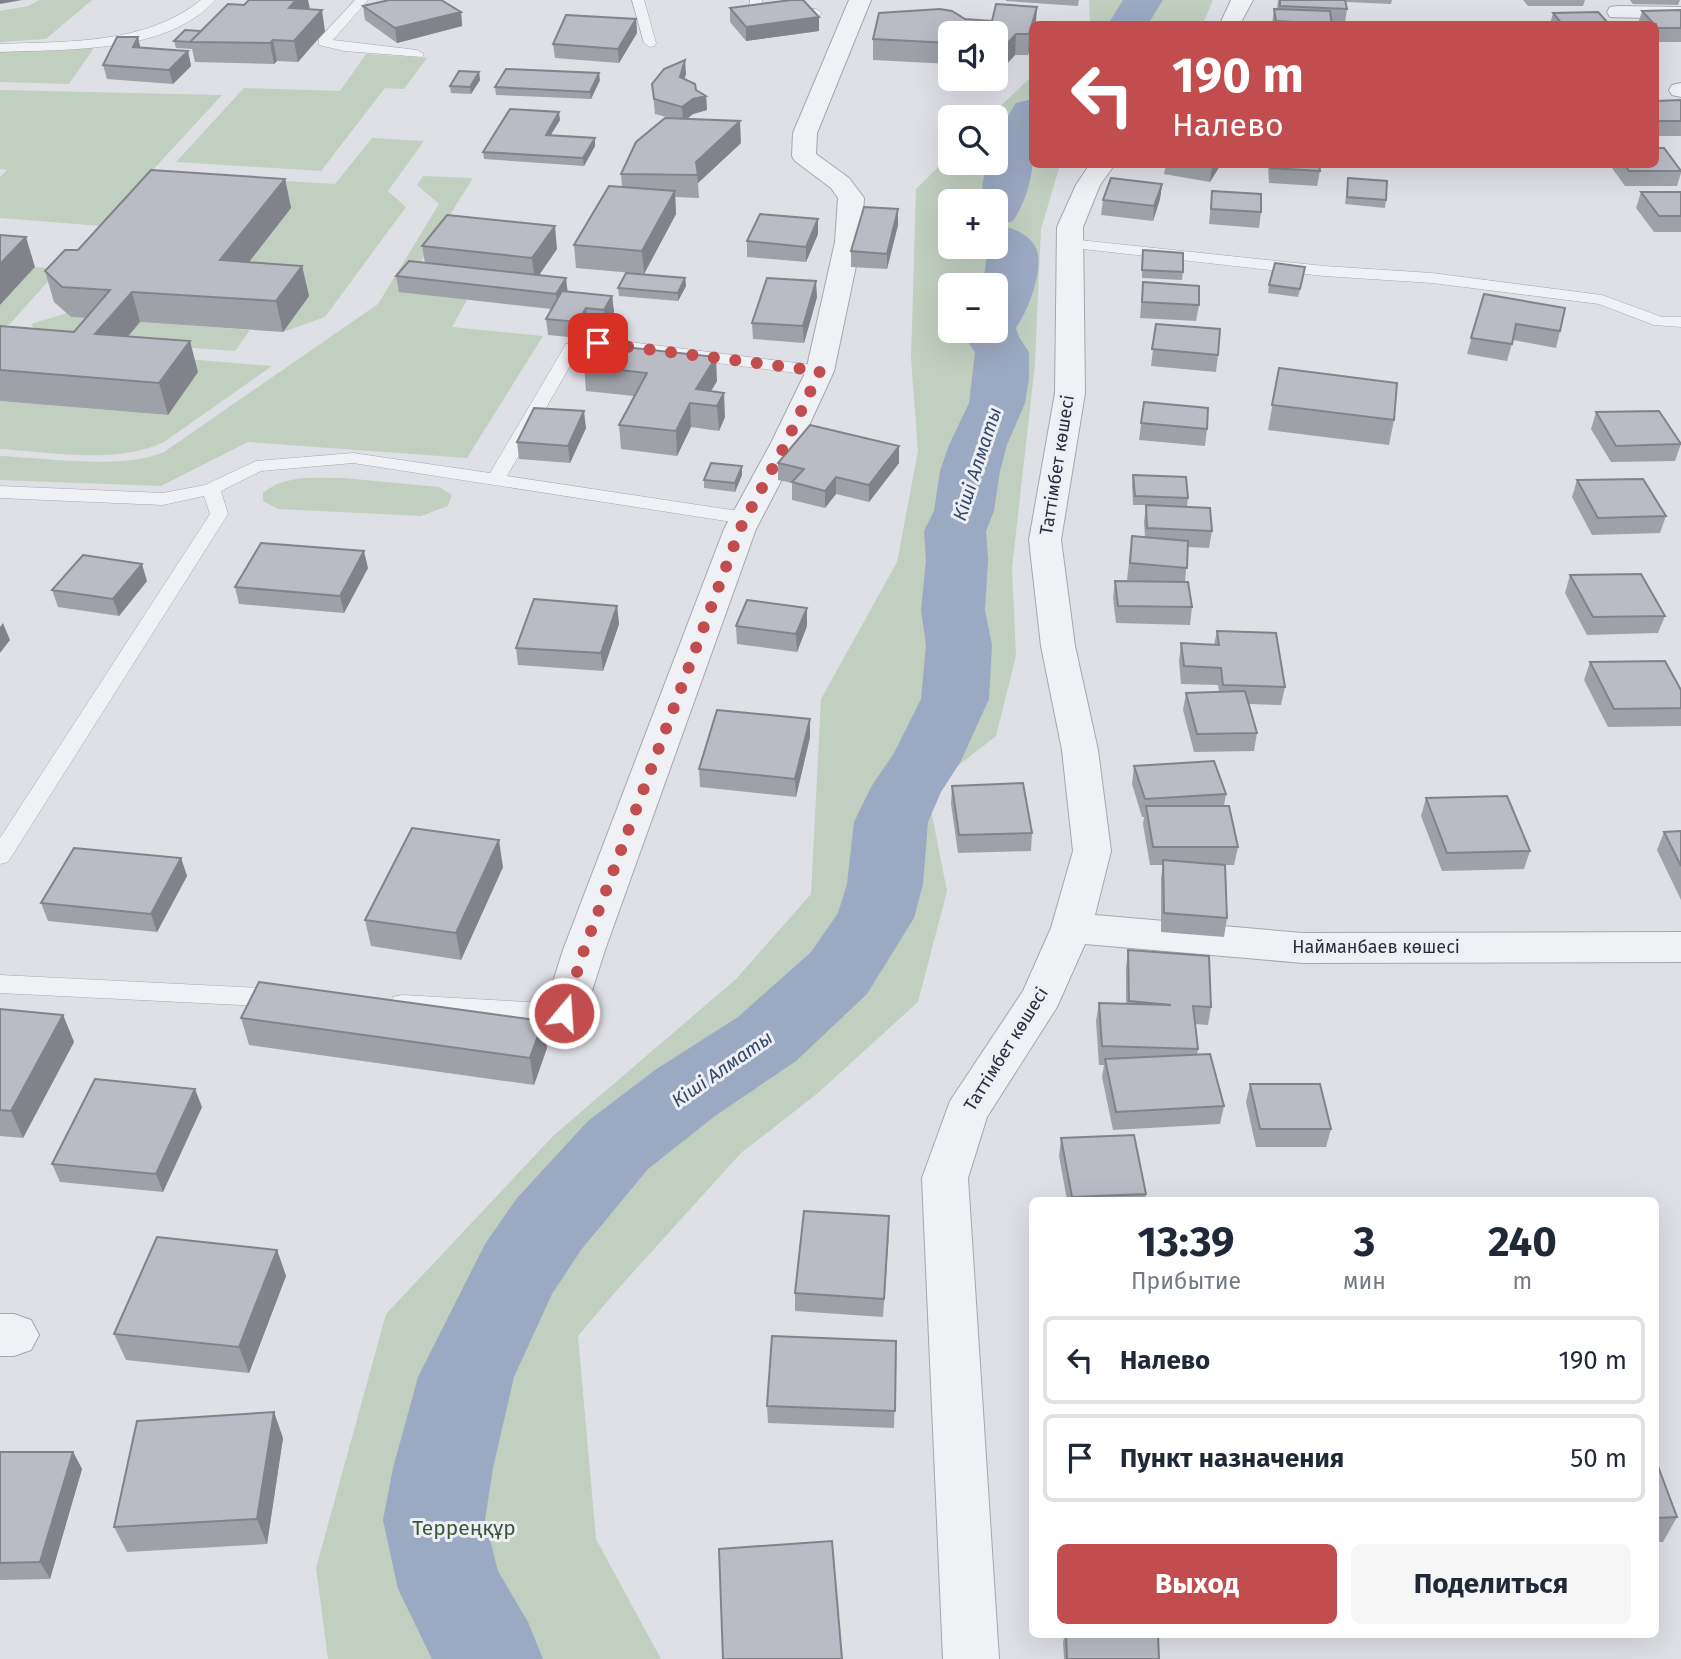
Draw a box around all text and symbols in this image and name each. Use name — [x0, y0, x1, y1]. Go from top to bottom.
map controls — [938, 21, 1008, 343]
button: sound — [938, 21, 1008, 91]
text: 190 m — [1172, 46, 1304, 105]
icon: left — [1057, 49, 1148, 140]
button: search — [938, 105, 1008, 175]
text: Налево — [1172, 106, 1284, 144]
button: + — [938, 189, 1008, 259]
button: − — [938, 273, 1008, 343]
pin — [568, 313, 628, 373]
icon: arrive — [579, 324, 617, 362]
street label: Таттімбет көшесі — [1035, 393, 1079, 537]
water label: Кіші Алматы — [948, 404, 1006, 524]
street label: Найманбаев көшесі — [1292, 936, 1460, 958]
position arrow — [527, 976, 601, 1050]
street label: Таттімбет көшесі — [959, 983, 1053, 1115]
water label: Кіші Алматы — [667, 1026, 777, 1112]
text: 13:39 — [1138, 1217, 1235, 1267]
text: 3 — [1354, 1217, 1375, 1267]
text: 240 — [1488, 1217, 1557, 1267]
text: Прибытие — [1131, 1267, 1241, 1295]
text: мин — [1343, 1267, 1386, 1295]
text: m — [1513, 1267, 1532, 1295]
icon: left — [1061, 1341, 1099, 1379]
text: Налево — [1120, 1345, 1210, 1376]
text: 190 m — [1558, 1345, 1627, 1376]
icon: arrive — [1061, 1439, 1099, 1477]
text: Пункт назначения — [1120, 1443, 1344, 1474]
text: 50 m — [1570, 1443, 1627, 1474]
park label: Терреңқұр — [412, 1515, 516, 1541]
button: Выход — [1057, 1544, 1337, 1624]
button: Поделиться — [1351, 1544, 1631, 1624]

